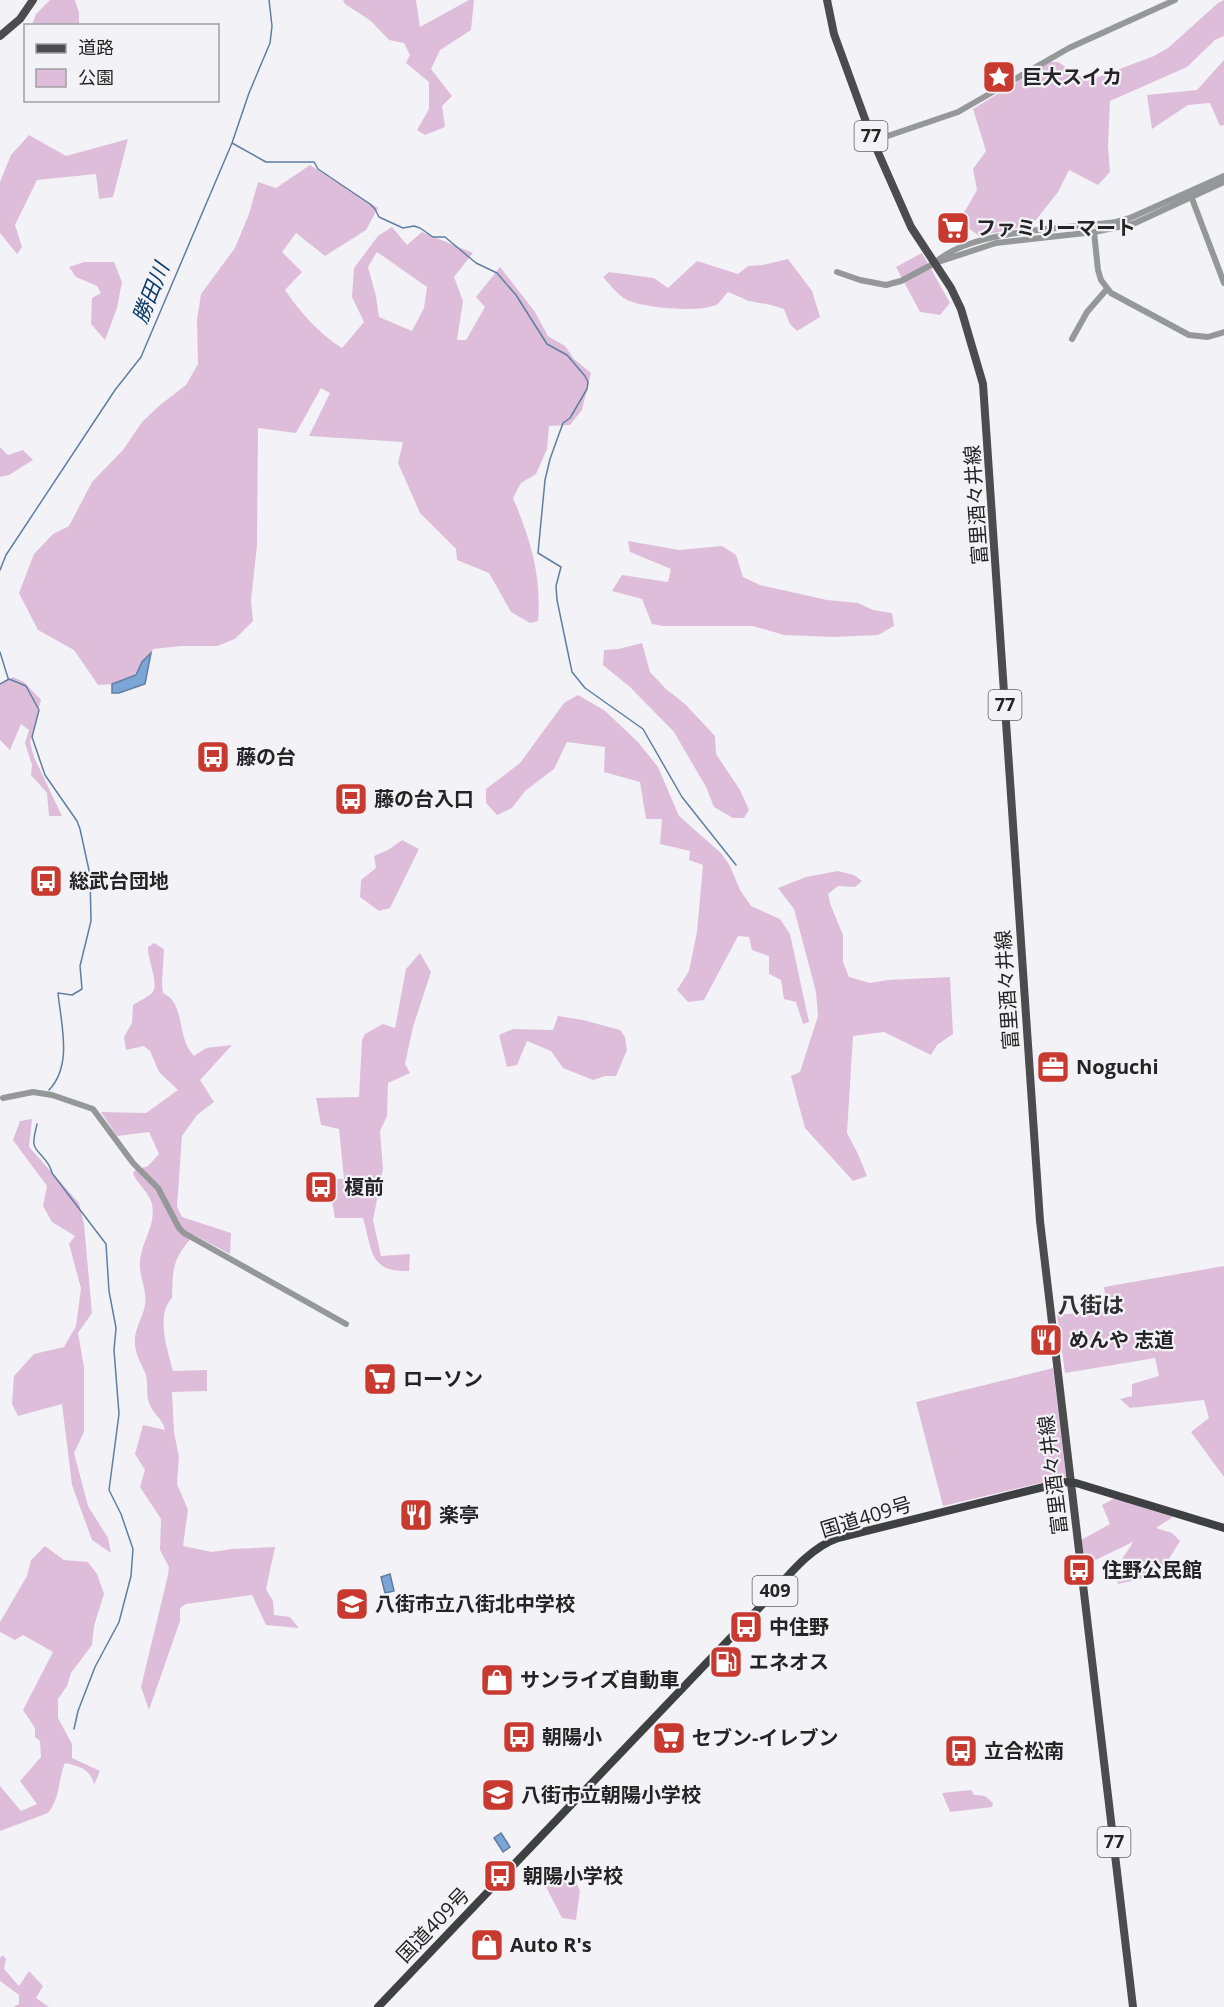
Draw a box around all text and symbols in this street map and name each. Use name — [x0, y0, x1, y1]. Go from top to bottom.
legend — [24, 24, 219, 102]
text: 道路 — [78, 35, 114, 59]
place icon: 巨大スイカ — [981, 59, 1017, 95]
place label: 巨大スイカ — [1022, 63, 1122, 90]
text: 公園 — [78, 65, 114, 89]
road number: 77 — [854, 121, 888, 151]
supermarket icon: ファミリーマート — [935, 210, 971, 246]
place label: ファミリーマート — [976, 214, 1136, 241]
water label: 勝田川 — [125, 256, 176, 327]
street label: 富里酒々井線 — [958, 444, 993, 566]
road number: 77 — [988, 690, 1022, 720]
bus stop icon: 藤の台 — [195, 739, 231, 775]
place label: 藤の台 — [236, 743, 296, 770]
bus stop icon: 藤の台入口 — [333, 781, 369, 817]
place label: 藤の台入口 — [374, 785, 474, 812]
bus stop icon: 総武台団地 — [28, 863, 64, 899]
place label: 総武台団地 — [69, 867, 169, 894]
street label: 富里酒々井線 — [989, 929, 1024, 1051]
office icon: Noguchi — [1035, 1049, 1071, 1085]
place label: Noguchi — [1076, 1053, 1159, 1080]
bus stop icon: 榎前 — [303, 1169, 339, 1205]
place label: 榎前 — [344, 1173, 384, 1200]
district label: 八街は — [1058, 1289, 1124, 1319]
restaurant icon: めんや 志道 — [1028, 1322, 1064, 1358]
place label: めんや 志道 — [1069, 1326, 1174, 1353]
supermarket icon: ローソン — [362, 1361, 398, 1397]
place label: ローソン — [403, 1365, 483, 1392]
street label: 富里酒々井線 — [1032, 1414, 1073, 1536]
street label: 国道409号 — [817, 1490, 915, 1543]
restaurant icon: 楽亭 — [398, 1497, 434, 1533]
place label: 楽亭 — [439, 1501, 479, 1528]
bus stop icon: 住野公民館 — [1061, 1552, 1097, 1588]
place label: 住野公民館 — [1102, 1556, 1202, 1583]
road number: 409 — [752, 1576, 798, 1606]
school or university icon: 八街市立八街北中学校 — [334, 1586, 370, 1622]
place label: 八街市立八街北中学校 — [375, 1590, 575, 1617]
bus stop icon: 中住野 — [728, 1609, 764, 1645]
place label: 中住野 — [769, 1613, 829, 1640]
fuel station icon: エネオス — [708, 1644, 744, 1680]
place label: エネオス — [749, 1648, 829, 1675]
shop icon: サンライズ自動車 — [479, 1662, 515, 1698]
place label: サンライズ自動車 — [520, 1666, 679, 1693]
bus stop icon: 朝陽小 — [501, 1719, 537, 1755]
supermarket icon: セブン-イレブン — [651, 1720, 687, 1756]
place label: 朝陽小 — [542, 1723, 602, 1750]
place label: セブン-イレブン — [692, 1724, 838, 1751]
bus stop icon: 立合松南 — [943, 1733, 979, 1769]
place label: 立合松南 — [984, 1737, 1064, 1764]
school or university icon: 八街市立朝陽小学校 — [480, 1777, 516, 1813]
place label: 八街市立朝陽小学校 — [521, 1781, 701, 1808]
road number: 77 — [1098, 1827, 1130, 1857]
bus stop icon: 朝陽小学校 — [482, 1858, 518, 1894]
place label: 朝陽小学校 — [523, 1862, 623, 1889]
street label: 国道409号 — [390, 1881, 475, 1968]
shop icon: Auto R's — [469, 1927, 505, 1963]
place label: Auto R's — [510, 1931, 592, 1958]

